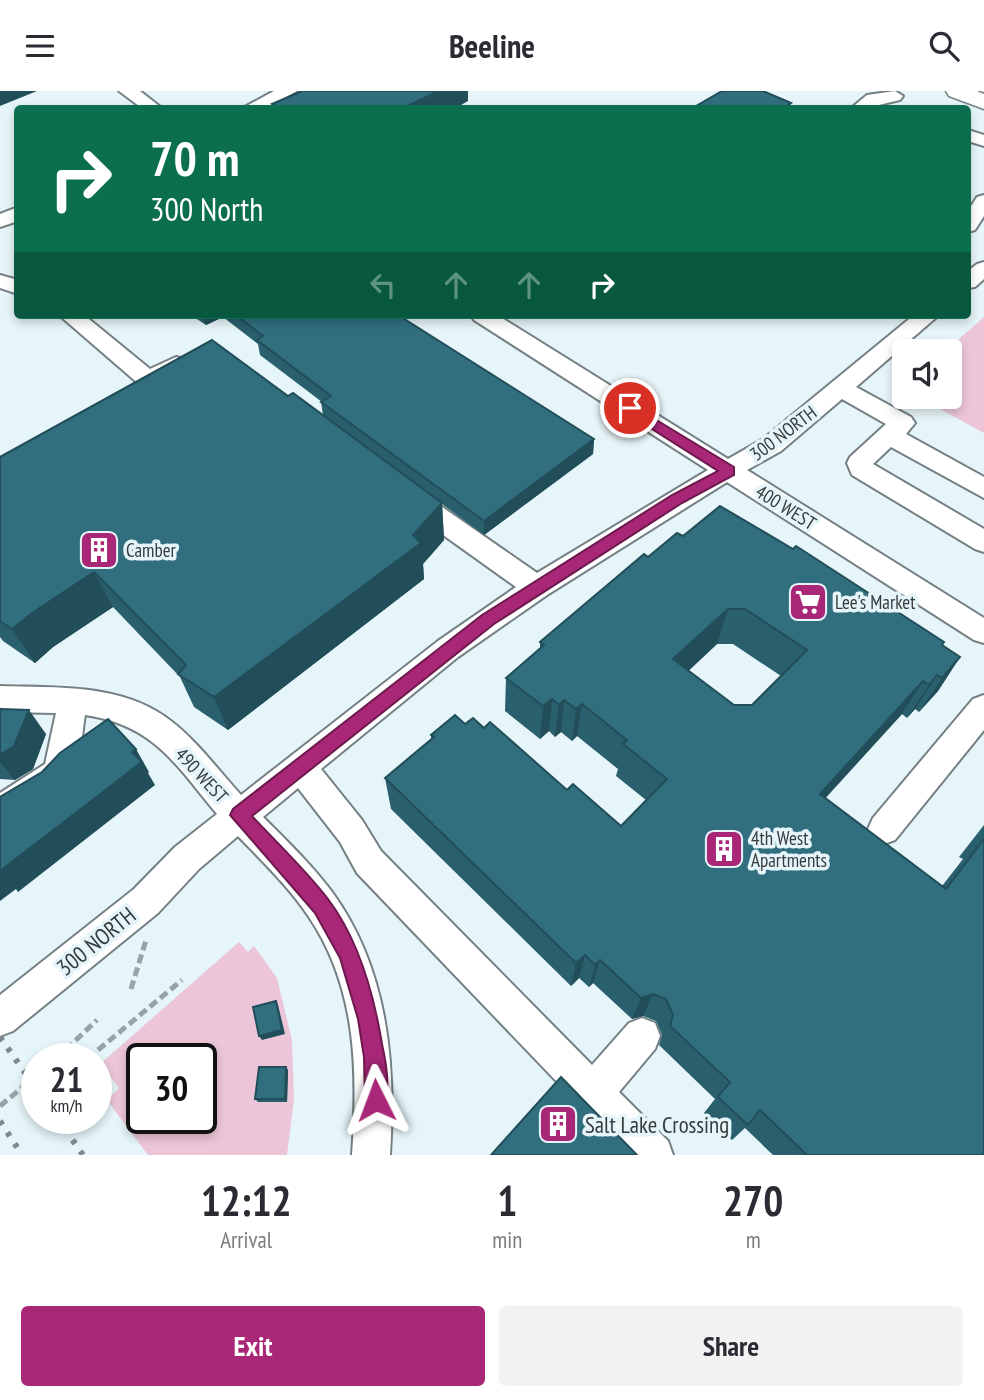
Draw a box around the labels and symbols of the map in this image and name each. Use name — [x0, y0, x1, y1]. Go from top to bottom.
pin — [600, 378, 660, 438]
street label: 300 NORTH — [745, 400, 821, 466]
street label: 400 WEST — [751, 479, 821, 535]
building icon: Camber — [78, 529, 120, 571]
place label: Camber — [126, 538, 177, 562]
supermarket icon: Lee's Market — [787, 581, 829, 623]
place label: Lee's Market — [835, 590, 916, 614]
street label: 490 WEST — [170, 742, 234, 808]
place label: 4th West Apartments — [751, 826, 827, 872]
building icon: 4th West Apartments — [703, 828, 745, 870]
street label: 300 NORTH — [51, 900, 141, 982]
speed limit sign: 30 — [126, 1043, 217, 1134]
position arrow — [339, 1063, 413, 1137]
building icon: Salt Lake Crossing — [537, 1103, 579, 1145]
place label: Salt Lake Crossing — [585, 1110, 729, 1139]

